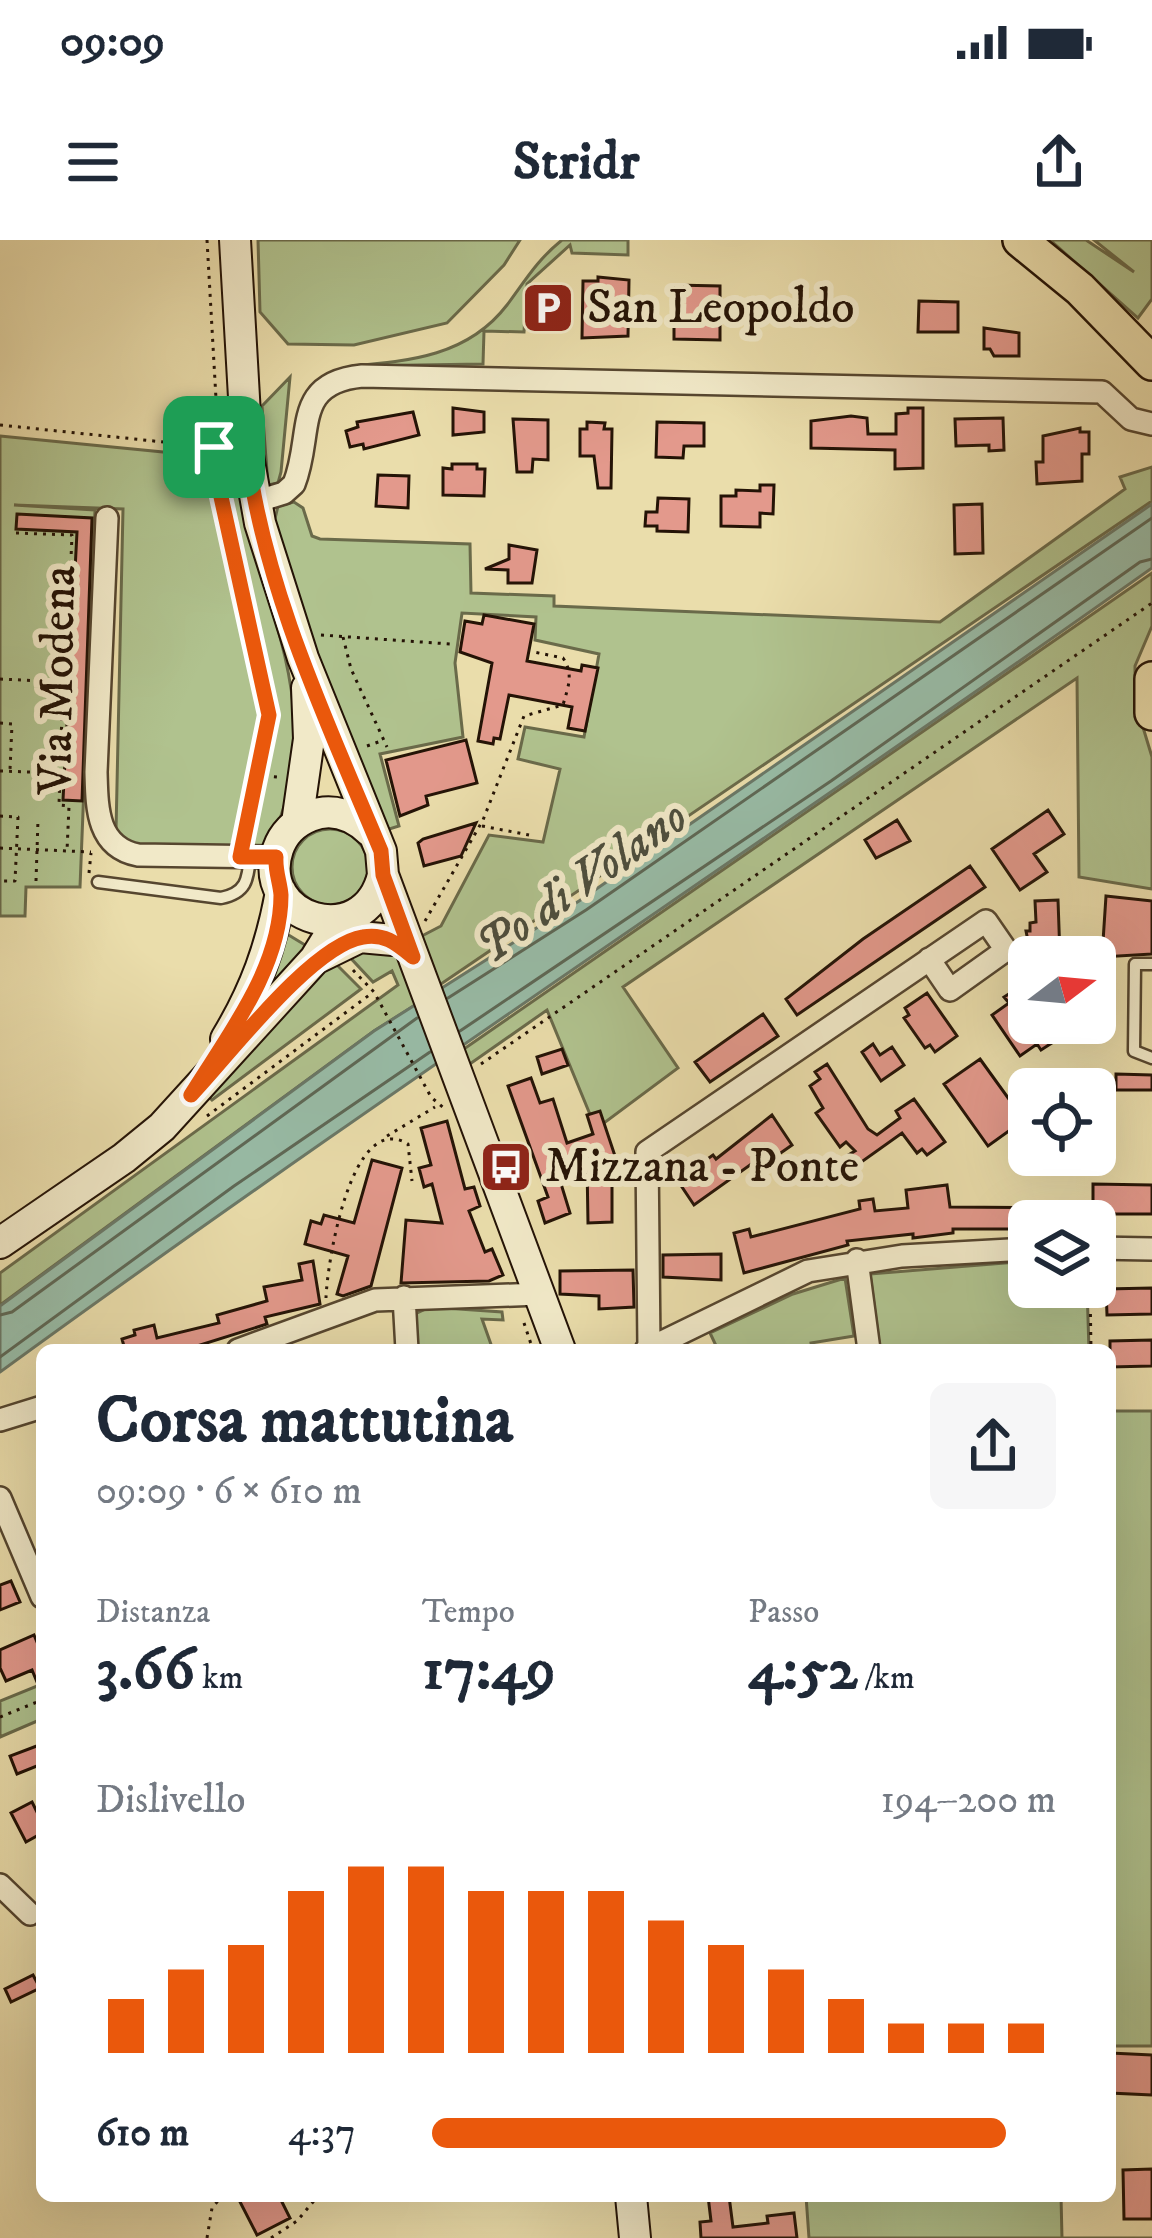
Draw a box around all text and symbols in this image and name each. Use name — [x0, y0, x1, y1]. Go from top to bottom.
text: 09:09 — [60, 14, 165, 70]
icon: menu — [60, 129, 126, 195]
text: Stridr — [513, 129, 639, 196]
icon: share — [1026, 129, 1092, 195]
place label: San Leopoldo — [587, 278, 855, 338]
parking icon: San Leopoldo — [520, 280, 576, 336]
pin — [163, 396, 265, 498]
icon: arrive — [181, 414, 247, 480]
street label: Via Modena — [26, 564, 90, 796]
water label: Po di Volano — [463, 786, 701, 978]
north arrow — [1008, 936, 1116, 1044]
map controls — [1008, 936, 1116, 1308]
button: locate — [1008, 1068, 1116, 1176]
place label: Mizzana - Ponte — [545, 1137, 859, 1197]
bus stop icon: Mizzana - Ponte — [478, 1139, 534, 1195]
button: layers — [1008, 1200, 1116, 1308]
text: Corsa mattutina — [96, 1381, 513, 1463]
button: share — [930, 1383, 1056, 1509]
text: 09:09 · 6 × 610 m — [96, 1467, 362, 1516]
text: Distanza — [96, 1592, 210, 1633]
text: Tempo — [422, 1592, 515, 1633]
text: Passo — [748, 1592, 819, 1633]
text: 3.66 — [96, 1633, 195, 1708]
text: 17:49 — [422, 1633, 556, 1708]
text: 4:52 — [748, 1633, 857, 1708]
text: km — [195, 1658, 243, 1699]
text: /km — [857, 1658, 915, 1699]
text: Dislivello — [96, 1776, 245, 1825]
text: 194–200 m — [881, 1776, 1056, 1825]
text: 610 m — [96, 2109, 189, 2158]
text: 4:37 — [288, 2109, 356, 2158]

